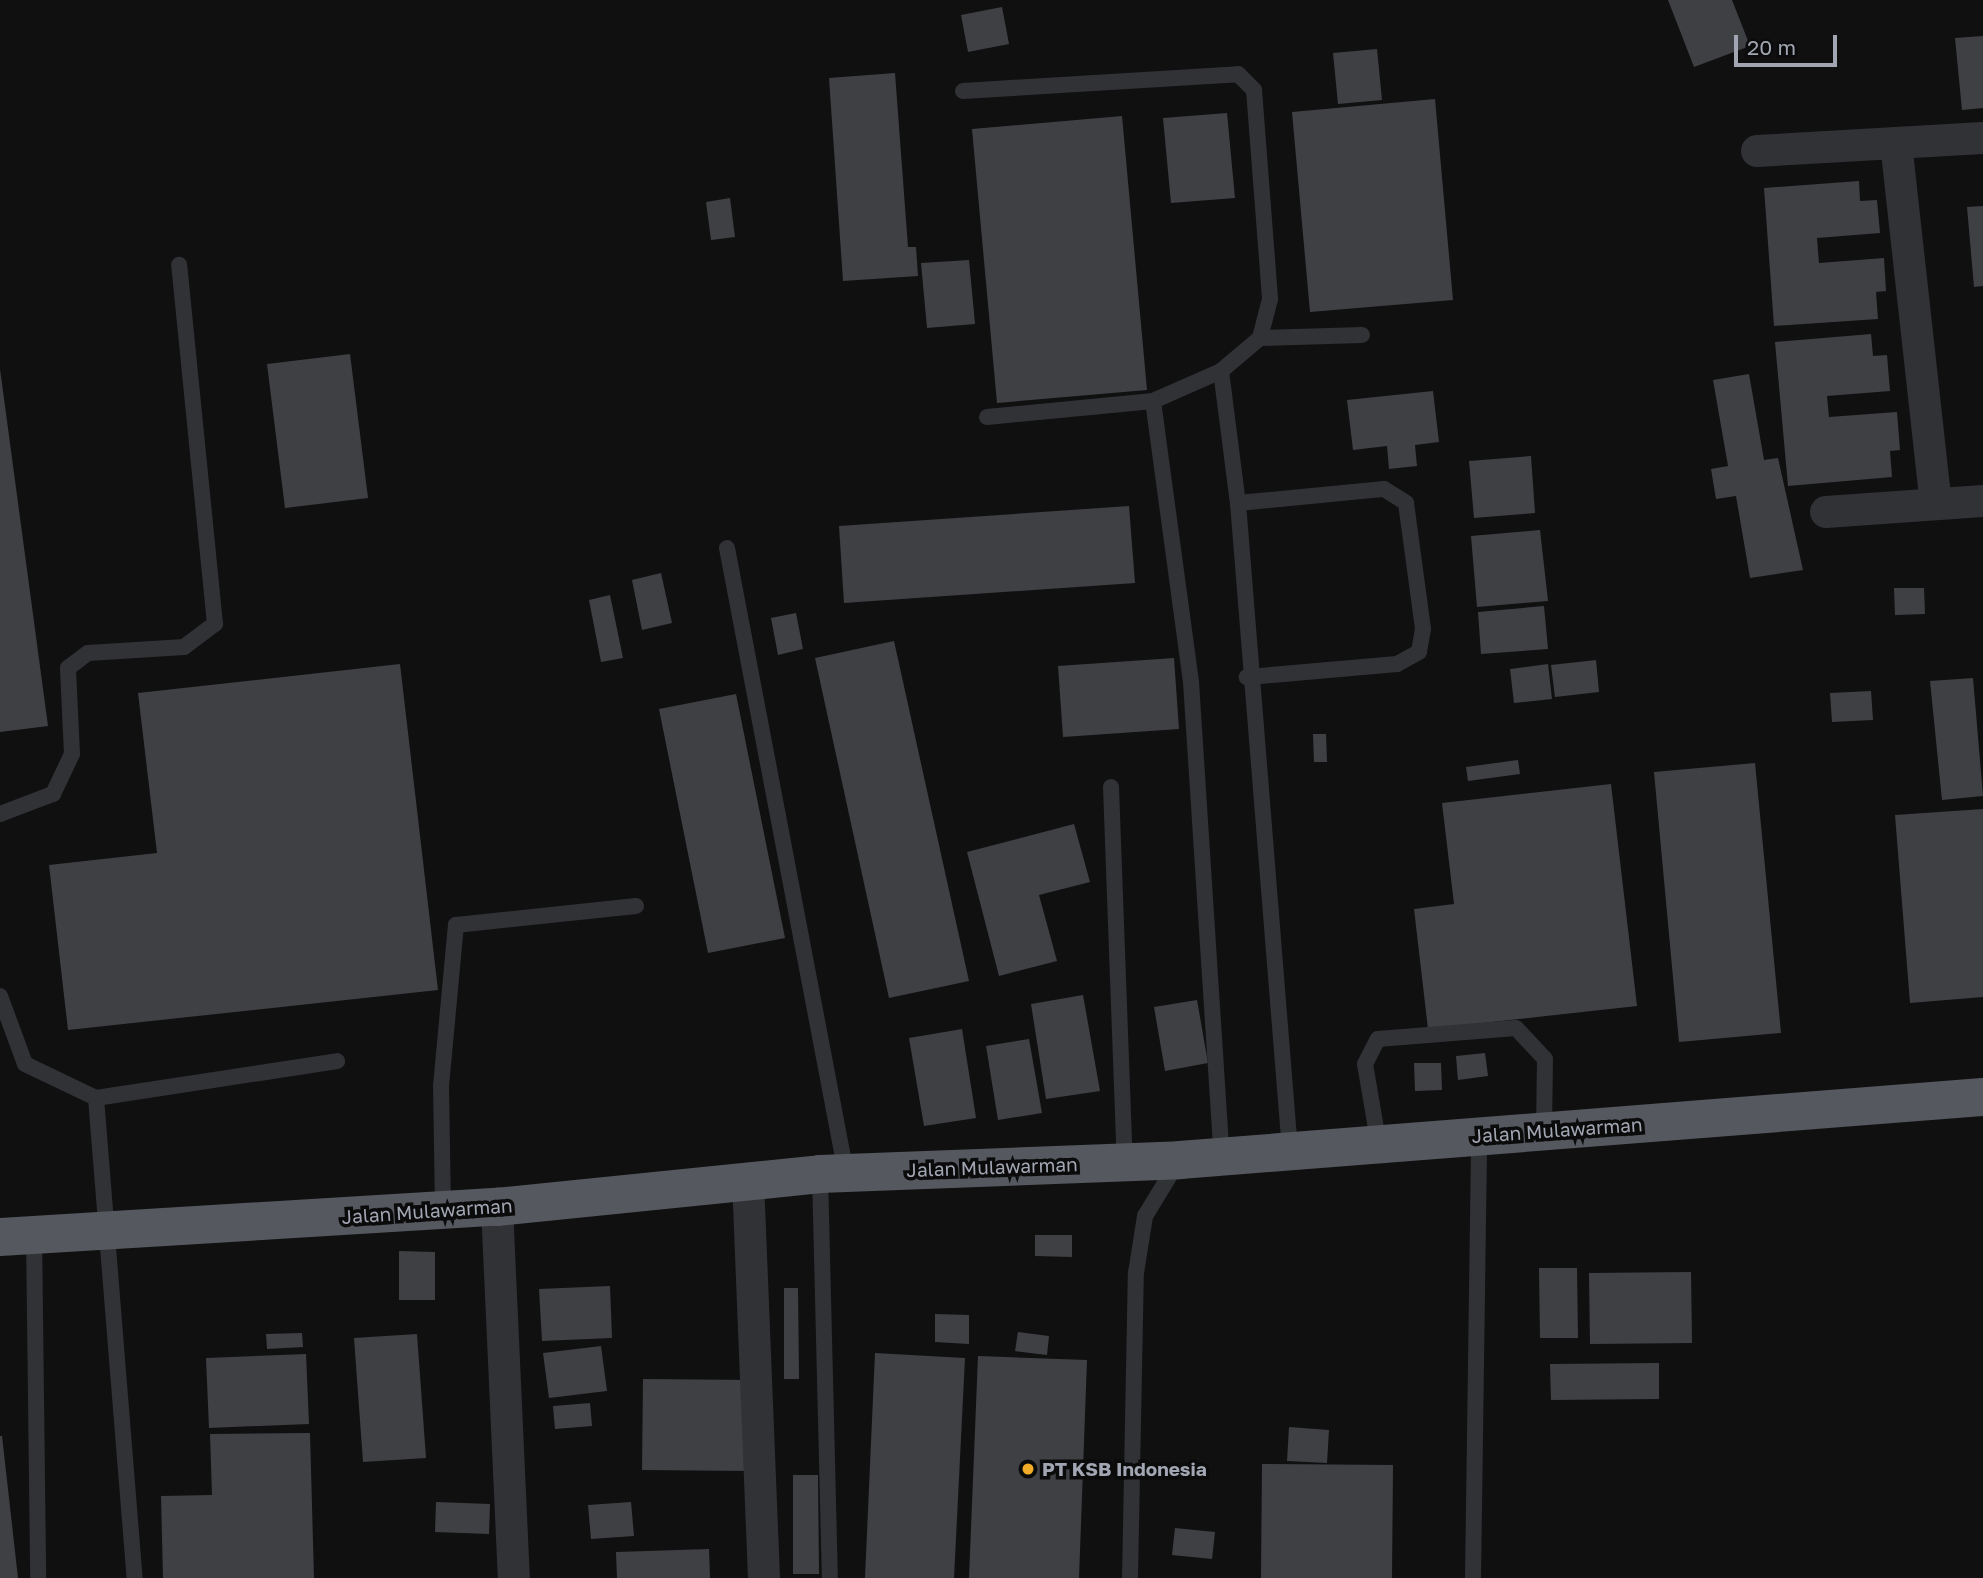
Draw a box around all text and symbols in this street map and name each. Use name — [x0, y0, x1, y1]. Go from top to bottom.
scale bar — [1738, 21, 1841, 65]
text: 20 m — [1747, 34, 1796, 60]
street label: Jalan Mulawarman — [1471, 1113, 1643, 1147]
street label: Jalan Mulawarman — [906, 1153, 1078, 1181]
street label: Jalan Mulawarman — [341, 1194, 513, 1228]
place label: PT KSB Indonesia — [1042, 1458, 1207, 1480]
marker: PT KSB Indonesia — [1020, 1461, 1036, 1477]

